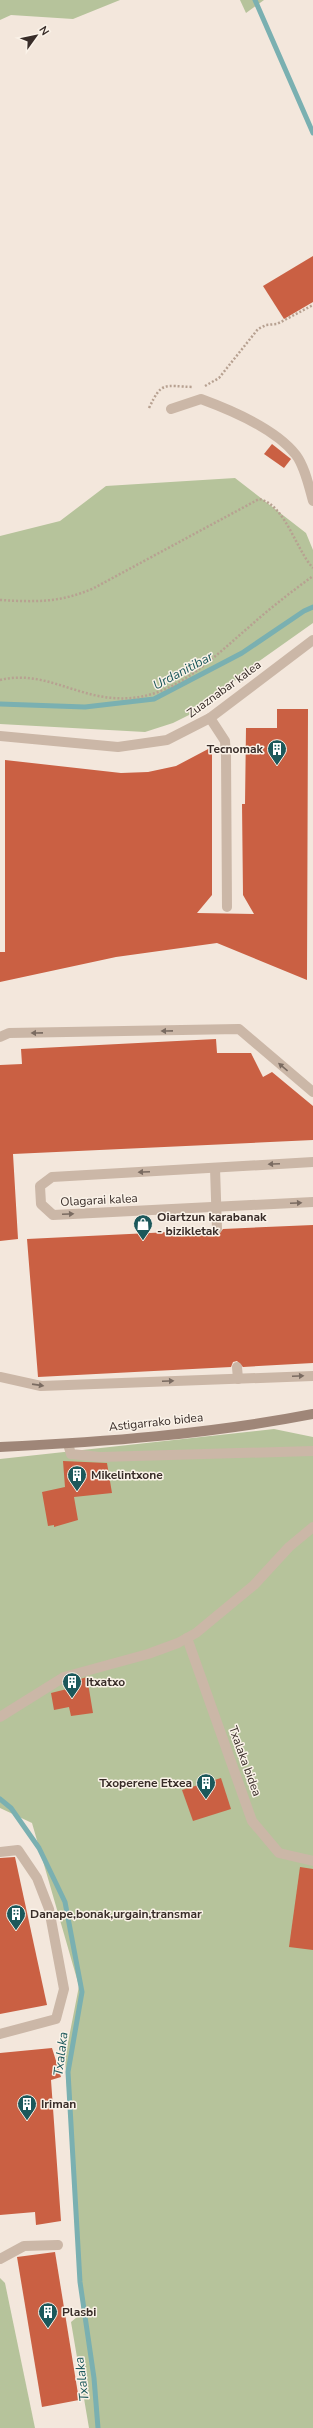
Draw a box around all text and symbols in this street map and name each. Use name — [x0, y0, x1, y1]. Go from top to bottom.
north arrow — [16, 16, 56, 56]
text: N — [35, 23, 52, 38]
water label: Urdanitibar — [150, 647, 216, 694]
street label: Zuaznabar kalea — [184, 657, 264, 721]
building icon: Tecnomak — [266, 738, 288, 766]
place label: Tecnomak — [207, 741, 264, 757]
one-way arrow — [161, 1027, 173, 1034]
one-way arrow — [30, 1030, 43, 1036]
one-way arrow — [278, 1062, 289, 1071]
one-way arrow — [268, 1161, 280, 1168]
one-way arrow — [138, 1168, 150, 1175]
street label: Olagarai kalea — [60, 1190, 138, 1210]
one-way arrow — [290, 1200, 302, 1207]
place label: Oiartzun karabanak - bizikletak — [157, 1209, 267, 1239]
one-way arrow — [62, 1211, 74, 1218]
shop icon: Oiartzun karabanak - bizikletak — [132, 1213, 154, 1241]
one-way arrow — [292, 1373, 304, 1380]
one-way arrow — [162, 1378, 175, 1384]
one-way arrow — [32, 1381, 44, 1388]
street label: Astigarrako bidea — [108, 1409, 204, 1435]
building icon: Mikelintxone — [66, 1464, 88, 1492]
place label: Mikelintxone — [91, 1467, 163, 1483]
building icon: Itxatxo — [61, 1671, 83, 1699]
place label: Itxatxo — [86, 1674, 125, 1690]
street label: Txalaka bidea — [225, 1724, 265, 1798]
building icon: Txoperene Etxea — [195, 1772, 217, 1800]
place label: Txoperene Etxea — [99, 1775, 192, 1791]
building icon: Danape,bonak,urgain,transmar — [5, 1903, 27, 1931]
place label: Danape,bonak,urgain,transmar — [30, 1906, 202, 1922]
water label: Txalaka — [49, 2031, 73, 2077]
building icon: Iriman — [16, 2093, 38, 2121]
place label: Iriman — [41, 2096, 76, 2112]
building icon: Plasbi — [37, 2301, 59, 2329]
place label: Plasbi — [62, 2304, 96, 2320]
water label: Txalaka — [70, 2356, 94, 2402]

